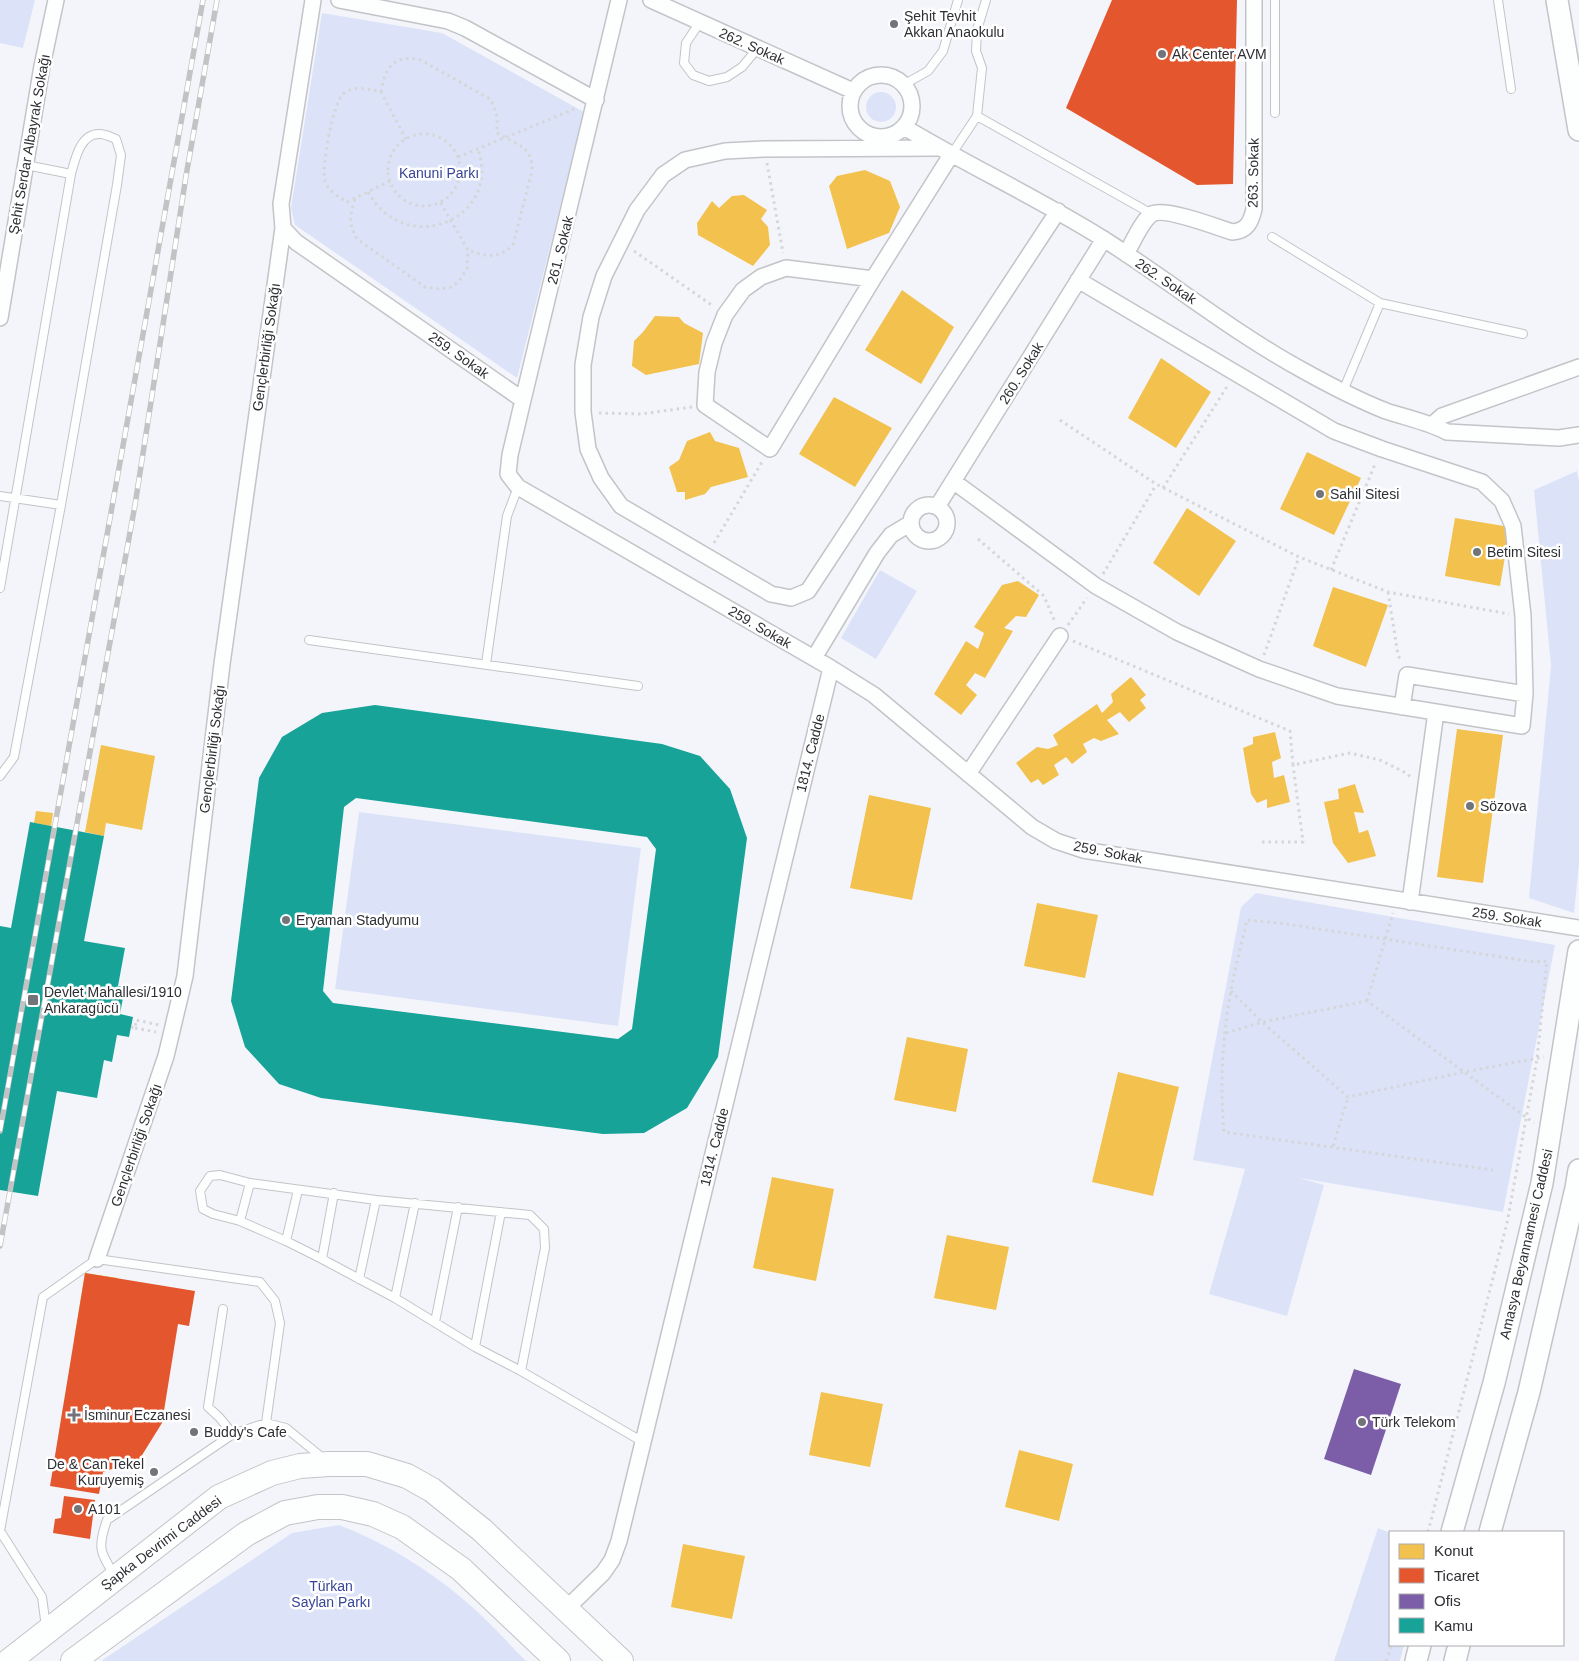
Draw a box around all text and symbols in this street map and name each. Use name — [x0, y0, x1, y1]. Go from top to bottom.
place label: Şehit Tevhit Akkan Anaokulu — [904, 8, 1004, 40]
marker: Şehit Tevhit Akkan Anaokulu — [888, 18, 900, 30]
street label: 262. Sokak — [717, 24, 788, 68]
place label: Ak Center AVM — [1172, 46, 1267, 62]
marker: Ak Center AVM — [1156, 48, 1168, 60]
street label: Şehit Serdar Albayrak Sokağı — [5, 53, 53, 235]
street label: 263. Sokak — [1244, 137, 1262, 208]
park label: Kanuni Parkı — [399, 165, 479, 181]
street label: 261. Sokak — [544, 213, 576, 286]
street label: 262. Sokak — [1132, 255, 1200, 308]
street label: Gençlerbirliği Sokağı — [249, 282, 283, 412]
street label: 259. Sokak — [426, 328, 493, 382]
street label: 260. Sokak — [996, 338, 1047, 407]
place label: Sahil Sitesi — [1330, 486, 1399, 502]
marker: Sahil Sitesi — [1314, 488, 1326, 500]
place label: Betim Sitesi — [1487, 544, 1561, 560]
marker: Betim Sitesi — [1471, 546, 1483, 558]
street label: 259. Sokak — [726, 603, 795, 652]
street label: Gençlerbirliği Sokağı — [196, 684, 228, 814]
street label: 1814. Cadde — [793, 712, 828, 794]
place label: Sözova — [1480, 798, 1527, 814]
marker: Sözova — [1464, 800, 1476, 812]
street label: 259. Sokak — [1072, 837, 1145, 867]
street label: 259. Sokak — [1471, 904, 1544, 931]
place label: Eryaman Stadyumu — [296, 912, 419, 928]
marker: Eryaman Stadyumu — [280, 914, 292, 926]
place label: Devlet Mahallesi/1910 Ankaragücü — [44, 984, 182, 1016]
marker: Devlet Mahallesi/1910 Ankaragücü — [26, 993, 40, 1007]
street label: Gençlerbirliği Sokağı — [107, 1081, 165, 1209]
street label: 1814. Cadde — [697, 1106, 732, 1188]
street label: Amasya Beyannamesi Caddesi — [1496, 1147, 1556, 1341]
place label: İsminur Eczanesi — [84, 1406, 191, 1423]
marker: İsminur Eczanesi — [68, 1409, 80, 1421]
place label: Türk Telekom — [1372, 1414, 1456, 1430]
marker: Türk Telekom — [1356, 1416, 1368, 1428]
place label: Buddy's Cafe — [204, 1424, 287, 1440]
marker: Buddy's Cafe — [188, 1426, 200, 1438]
place label: De & Can Tekel Kuruyemiş — [47, 1456, 144, 1488]
marker: De & Can Tekel Kuruyemiş — [148, 1466, 160, 1478]
street label: Şapka Devrimi Caddesi — [98, 1493, 224, 1593]
place label: A101 — [88, 1501, 121, 1517]
marker: A101 — [72, 1503, 84, 1515]
legend — [1389, 1531, 1564, 1646]
text: Konut — [1434, 1542, 1474, 1559]
text: Ticaret — [1434, 1567, 1480, 1584]
park label: Türkan Saylan Parkı — [291, 1578, 371, 1610]
text: Ofis — [1434, 1592, 1461, 1609]
text: Kamu — [1434, 1617, 1473, 1634]

